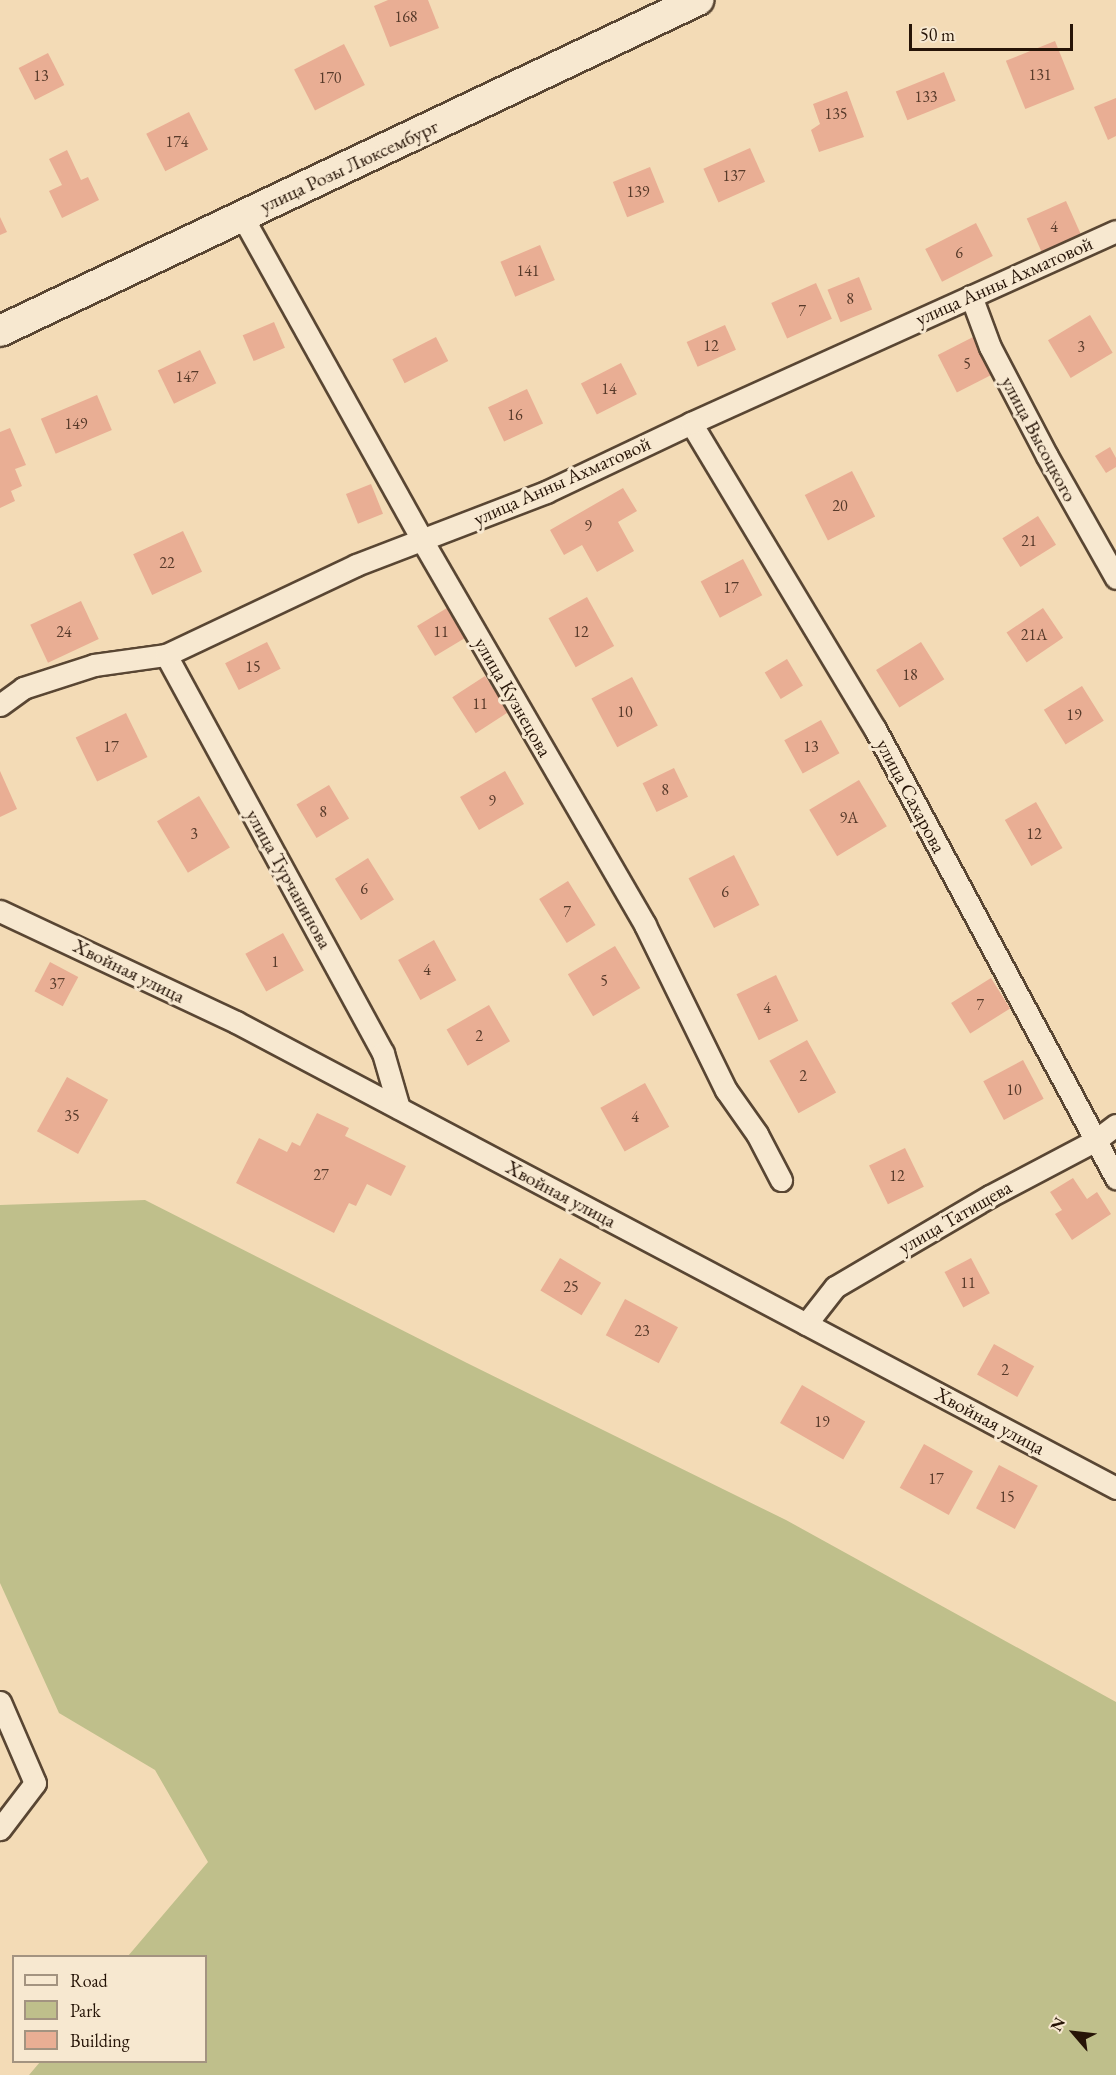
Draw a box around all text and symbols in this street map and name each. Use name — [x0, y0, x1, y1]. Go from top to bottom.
house number: 168 — [394, 7, 418, 27]
scale bar — [912, 12, 1076, 50]
text: 50 m — [920, 23, 955, 46]
house number: 131 — [1028, 65, 1052, 85]
house number: 13 — [33, 66, 49, 86]
house number: 170 — [318, 68, 342, 88]
house number: 133 — [914, 87, 938, 107]
house number: 135 — [824, 104, 848, 124]
street label: улица Розы Люксембург — [256, 114, 442, 218]
house number: 174 — [165, 132, 189, 152]
house number: 137 — [722, 166, 746, 186]
house number: 139 — [626, 182, 650, 202]
house number: 4 — [1050, 217, 1058, 237]
street label: улица Анны Ахматовой — [912, 231, 1096, 331]
house number: 6 — [955, 243, 963, 263]
house number: 141 — [516, 261, 540, 281]
house number: 8 — [846, 289, 854, 309]
house number: 7 — [798, 301, 806, 321]
house number: 12 — [703, 336, 719, 356]
house number: 3 — [1077, 337, 1085, 357]
house number: 5 — [963, 354, 971, 374]
house number: 147 — [175, 367, 199, 387]
street label: улица Высоцкого — [996, 372, 1082, 506]
house number: 14 — [601, 379, 617, 399]
house number: 16 — [507, 405, 523, 425]
house number: 149 — [64, 414, 88, 434]
street label: улица Анны Ахматовой — [470, 431, 654, 531]
house number: 20 — [832, 496, 848, 516]
house number: 9 — [584, 516, 592, 536]
house number: 21 — [1021, 531, 1037, 551]
house number: 22 — [159, 553, 175, 573]
house number: 17 — [723, 578, 739, 598]
house number: 24 — [56, 622, 72, 642]
house number: 11 — [433, 622, 449, 642]
house number: 12 — [573, 622, 589, 642]
house number: 21А — [1021, 625, 1047, 645]
street label: улица Кузнецова — [469, 633, 557, 761]
house number: 15 — [245, 657, 261, 677]
house number: 18 — [902, 665, 918, 685]
house number: 11 — [472, 694, 488, 714]
house number: 10 — [617, 702, 633, 722]
house number: 19 — [1066, 705, 1082, 725]
street label: улица Сахарова — [871, 735, 951, 857]
house number: 17 — [103, 737, 119, 757]
house number: 13 — [803, 737, 819, 757]
house number: 8 — [661, 780, 669, 800]
house number: 9 — [488, 791, 496, 811]
house number: 8 — [319, 802, 327, 822]
street label: улица Турчанинова — [241, 805, 337, 953]
house number: 9А — [840, 808, 858, 828]
house number: 3 — [190, 824, 198, 844]
house number: 12 — [1026, 824, 1042, 844]
house number: 6 — [360, 879, 368, 899]
house number: 6 — [721, 882, 729, 902]
house number: 7 — [563, 902, 571, 922]
street label: Хвойная улица — [69, 934, 189, 1008]
house number: 1 — [271, 952, 279, 972]
house number: 4 — [423, 960, 431, 980]
house number: 5 — [600, 971, 608, 991]
house number: 37 — [49, 974, 65, 994]
house number: 7 — [976, 995, 984, 1015]
house number: 4 — [763, 998, 771, 1018]
house number: 2 — [475, 1026, 483, 1046]
house number: 2 — [799, 1066, 807, 1086]
house number: 10 — [1006, 1080, 1022, 1100]
house number: 35 — [64, 1106, 80, 1126]
house number: 4 — [631, 1107, 639, 1127]
street label: Хвойная улица — [502, 1155, 620, 1233]
house number: 27 — [313, 1165, 329, 1185]
house number: 12 — [889, 1166, 905, 1186]
street label: улица Татищева — [894, 1175, 1016, 1259]
house number: 11 — [960, 1273, 976, 1293]
house number: 25 — [563, 1277, 579, 1297]
house number: 23 — [634, 1321, 650, 1341]
house number: 2 — [1001, 1360, 1009, 1380]
street label: Хвойная улица — [931, 1382, 1049, 1460]
house number: 19 — [814, 1412, 830, 1432]
house number: 17 — [928, 1469, 944, 1489]
house number: 15 — [999, 1487, 1015, 1507]
legend — [12, 1955, 207, 2063]
text: Road — [70, 1969, 108, 1992]
text: Park — [70, 1999, 101, 2022]
north arrow — [1044, 2003, 1104, 2063]
text: N — [1045, 2014, 1070, 2035]
text: Building — [70, 2029, 130, 2052]

